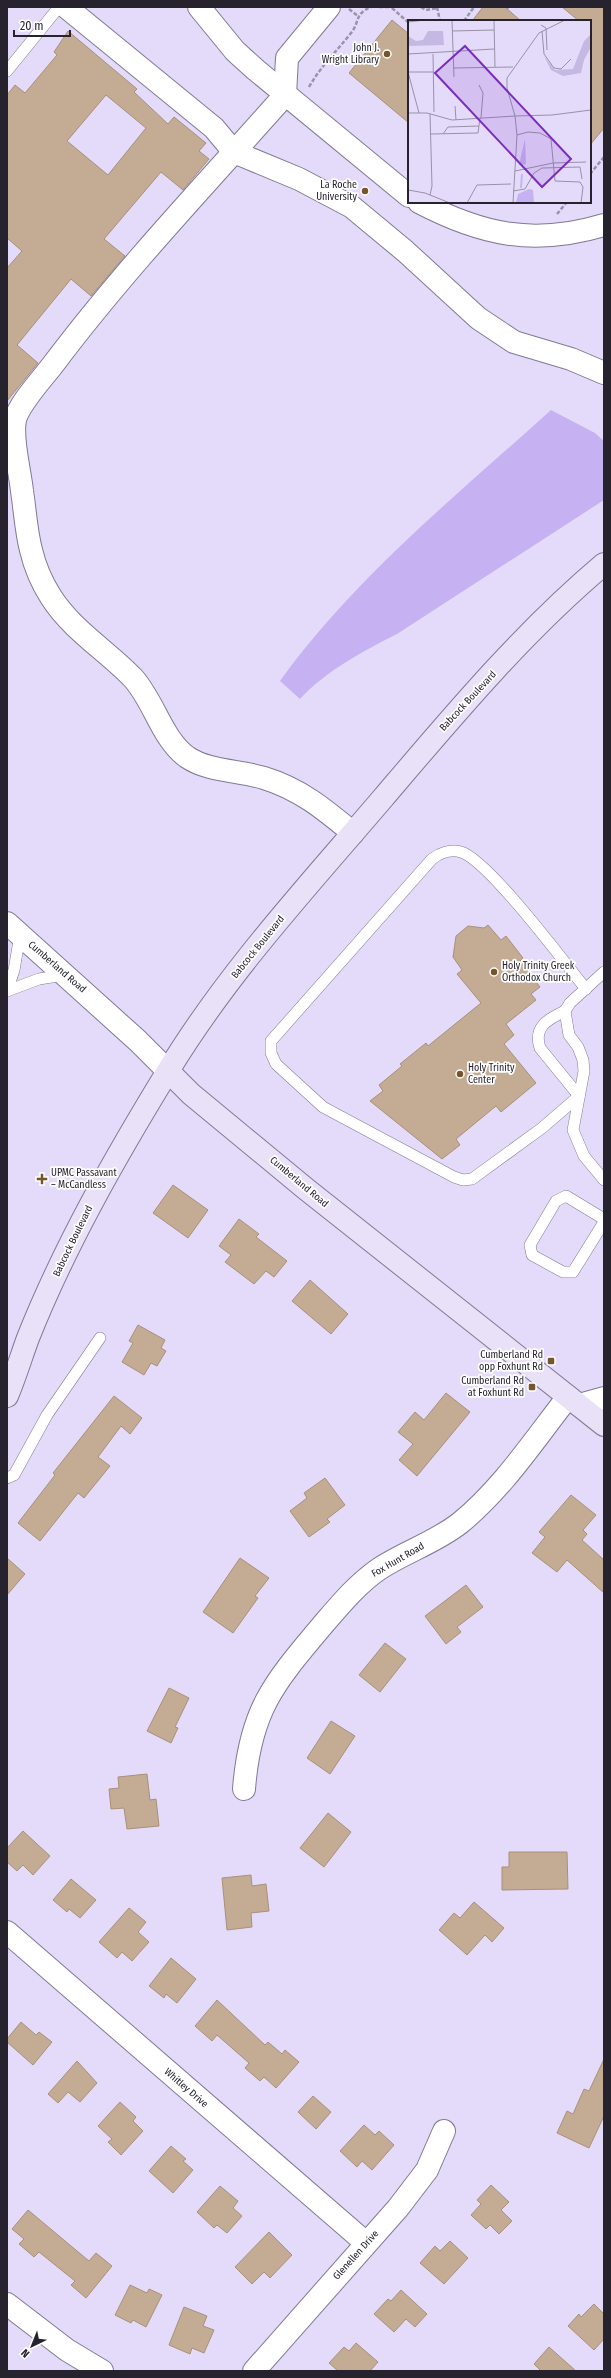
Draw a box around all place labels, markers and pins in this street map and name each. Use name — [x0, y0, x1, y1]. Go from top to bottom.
place label: John J. Wright Library — [322, 42, 380, 66]
marker: John J. Wright Library — [382, 49, 392, 59]
place label: La Roche University — [316, 179, 358, 203]
marker: La Roche University — [360, 186, 370, 196]
place label: Holy Trinity Greek Orthodox Church — [502, 960, 575, 984]
marker: Holy Trinity Greek Orthodox Church — [489, 967, 499, 977]
place label: Holy Trinity Center — [468, 1062, 515, 1086]
marker: Holy Trinity Center — [455, 1069, 465, 1079]
place label: UPMC Passavant – McCandless — [51, 1167, 117, 1191]
marker: UPMC Passavant – McCandless — [36, 1173, 48, 1185]
place label: Cumberland Rd opp Foxhunt Rd — [479, 1349, 543, 1373]
marker: Cumberland Rd opp Foxhunt Rd — [546, 1356, 556, 1366]
place label: Cumberland Rd at Foxhunt Rd — [461, 1375, 524, 1399]
marker: Cumberland Rd at Foxhunt Rd — [527, 1382, 537, 1392]

